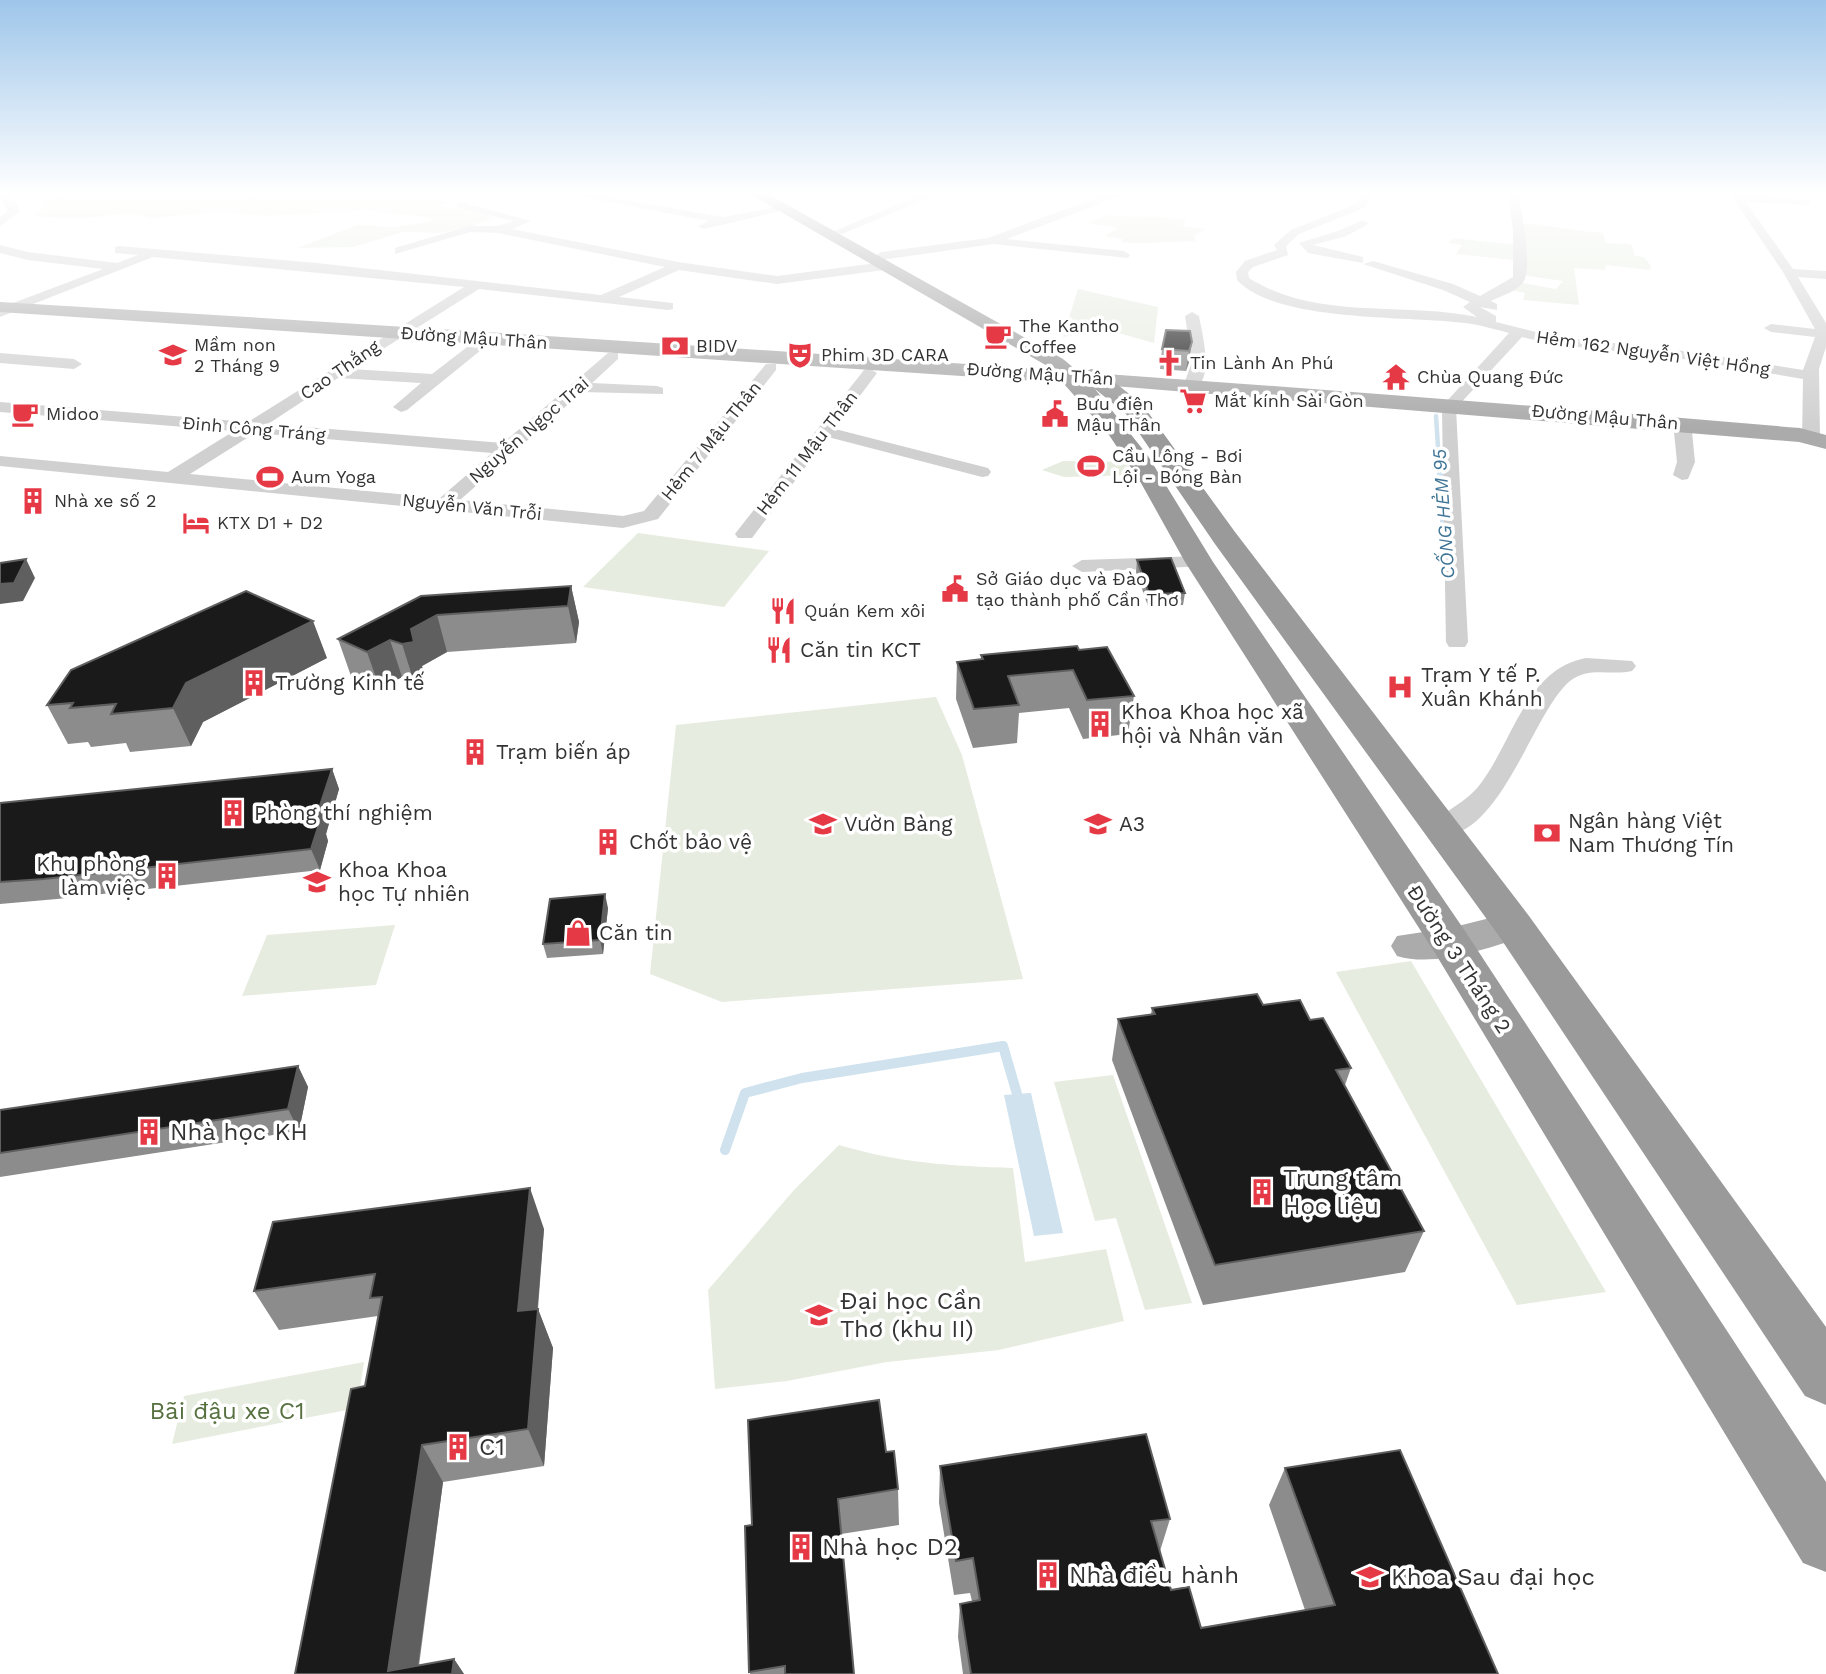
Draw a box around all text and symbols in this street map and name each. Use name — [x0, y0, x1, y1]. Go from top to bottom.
place label: The Kantho Coffee — [1019, 315, 1119, 357]
cafe icon: The Kantho Coffee — [983, 321, 1013, 351]
street label: Đường Mậu Thân — [400, 322, 548, 353]
street label: Hẻm 162 Nguyễn Việt Hồng — [1535, 326, 1772, 379]
bank icon: BIDV — [660, 331, 690, 361]
place label: Mầm non 2 Tháng 9 — [194, 334, 280, 376]
street label: Cao Thắng — [296, 335, 384, 404]
place label: BIDV — [696, 335, 738, 356]
school or university icon: Mầm non 2 Tháng 9 — [158, 340, 188, 370]
theatre icon: Phim 3D CARA — [785, 340, 815, 370]
place label: Phim 3D CARA — [821, 344, 949, 365]
church icon: Tin Lành An Phú — [1154, 348, 1184, 378]
place label: Tin Lành An Phú — [1190, 352, 1334, 373]
street label: Đường Mậu Thân — [966, 358, 1114, 389]
temple icon: Chùa Quang Đức — [1381, 362, 1411, 392]
place label: Chùa Quang Đức — [1417, 366, 1564, 387]
street label: Nguyễn Ngọc Trai — [465, 372, 593, 487]
street label: Hẻm 7 Mậu Thân — [656, 377, 765, 504]
street label: Hẻm 11 Mậu Thân — [752, 386, 862, 519]
supermarket icon: Mắt kính Sài Gòn — [1178, 386, 1208, 416]
place label: Mắt kính Sài Gòn — [1214, 390, 1364, 411]
place label: Bưu điện Mậu Thân — [1076, 393, 1161, 435]
cafe icon: Midoo — [10, 399, 40, 429]
public building icon: Bưu điện Mậu Thân — [1040, 399, 1070, 429]
street label: Đường Mậu Thân — [1531, 400, 1679, 433]
place label: Midoo — [46, 403, 99, 424]
street label: Đinh Công Tráng — [182, 412, 327, 445]
place label: Cầu Lông - Bơi Lội - Bóng Bàn — [1112, 445, 1243, 487]
water label: CỐNG HẺM 95 — [1425, 448, 1460, 580]
sports icon: Cầu Lông - Bơi Lội - Bóng Bàn — [1076, 451, 1106, 481]
sports icon: Aum Yoga — [255, 462, 285, 492]
place label: Aum Yoga — [291, 466, 376, 487]
building icon: Nhà xe số 2 — [18, 486, 48, 516]
street label: Nguyễn Văn Trỗi — [401, 489, 543, 524]
place label: Nhà xe số 2 — [54, 490, 157, 511]
hotel icon: KTX D1 + D2 — [181, 508, 211, 538]
place label: KTX D1 + D2 — [217, 512, 323, 533]
place label: Sở Giáo dục và Đào tạo thành phố Cần Thơ — [976, 568, 1179, 610]
public building icon: Sở Giáo dục và Đào tạo thành phố Cần Thơ — [940, 574, 970, 604]
restaurant icon: Quán Kem xôi — [768, 596, 798, 626]
place label: Quán Kem xôi — [804, 600, 925, 621]
restaurant icon: Căn tin KCT — [764, 635, 794, 665]
place label: Căn tin KCT — [800, 637, 921, 662]
place label: Trạm Y tế P. Xuân Khánh — [1421, 662, 1543, 711]
building icon: Trường Kinh tế — [239, 668, 269, 698]
place label: Trường Kinh tế — [275, 670, 425, 695]
hospital icon: Trạm Y tế P. Xuân Khánh — [1385, 672, 1415, 702]
place label: Khoa Khoa học xã hội và Nhân văn — [1121, 699, 1304, 748]
building icon: Khoa Khoa học xã hội và Nhân văn — [1085, 709, 1115, 739]
building icon: Trạm biến áp — [460, 737, 490, 767]
place label: Trạm biến áp — [496, 739, 631, 764]
building icon: Phòng thí nghiệm — [218, 798, 248, 828]
place label: Phòng thí nghiệm — [254, 800, 433, 825]
place label: Ngân hàng Việt Nam Thương Tín — [1568, 808, 1734, 857]
school or university icon: Vườn Bàng — [808, 809, 838, 839]
school or university icon: A3 — [1083, 809, 1113, 839]
place label: Vườn Bàng — [844, 811, 953, 836]
place label: A3 — [1119, 811, 1145, 836]
bank icon: Ngân hàng Việt Nam Thương Tín — [1532, 818, 1562, 848]
building icon: Chốt bảo vệ — [593, 827, 623, 857]
place label: Chốt bảo vệ — [629, 829, 752, 854]
place label: Khu phòng làm việc — [36, 851, 147, 900]
place label: Khoa Khoa học Tự nhiên — [338, 857, 470, 906]
building icon: Khu phòng làm việc — [152, 861, 182, 891]
school or university icon: Khoa Khoa học Tự nhiên — [302, 867, 332, 897]
street label: Đường 3 Tháng 2 — [1402, 880, 1517, 1038]
shop icon: Căn tin — [563, 918, 593, 948]
place label: Căn tin — [599, 920, 672, 945]
building icon: Nhà học KH — [134, 1117, 164, 1147]
place label: Nhà học KH — [170, 1118, 308, 1146]
place label: Trung tâm Học liệu — [1283, 1164, 1402, 1220]
building icon: Trung tâm Học liệu — [1247, 1177, 1277, 1207]
place label: Đại học Cần Thơ (khu II) — [840, 1287, 982, 1343]
school or university icon: Đại học Cần Thơ (khu II) — [804, 1300, 834, 1330]
park label: Bãi đậu xe C1 — [149, 1397, 305, 1425]
building icon: C1 — [443, 1432, 473, 1462]
place label: C1 — [479, 1433, 505, 1461]
building icon: Nhà học D2 — [786, 1532, 816, 1562]
place label: Nhà học D2 — [822, 1533, 958, 1561]
building icon: Nhà điều hành — [1033, 1560, 1063, 1590]
place label: Nhà điều hành — [1069, 1561, 1239, 1589]
school or university icon: Khoa Sau đại học — [1355, 1562, 1385, 1592]
place label: Khoa Sau đại học — [1391, 1563, 1595, 1591]

